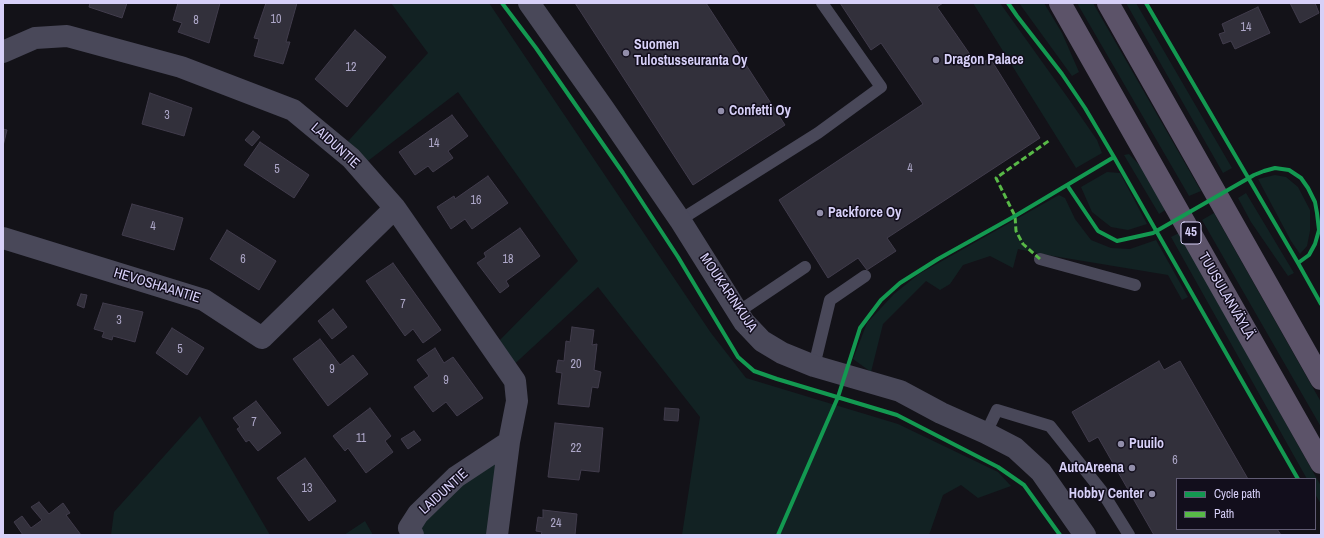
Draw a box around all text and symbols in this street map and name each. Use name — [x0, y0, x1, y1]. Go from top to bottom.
house number: 10 — [271, 13, 281, 27]
house number: 8 — [193, 14, 199, 28]
house number: 14 — [1241, 21, 1251, 35]
place label: Suomen Tulostusseuranta Oy — [634, 37, 747, 70]
marker: Suomen Tulostusseuranta Oy — [621, 48, 631, 58]
place label: Dragon Palace — [944, 52, 1024, 68]
marker: Dragon Palace — [931, 55, 941, 65]
house number: 12 — [346, 61, 356, 75]
place label: Confetti Oy — [729, 103, 791, 119]
marker: Confetti Oy — [716, 106, 726, 116]
house number: 3 — [164, 109, 170, 123]
street label: LAIDUNTIE — [307, 120, 363, 172]
house number: 14 — [429, 137, 439, 151]
house number: 4 — [907, 162, 913, 176]
house number: 5 — [274, 163, 280, 177]
house number: 16 — [471, 194, 481, 208]
place label: Packforce Oy — [828, 205, 901, 221]
marker: Packforce Oy — [815, 208, 825, 218]
house number: 4 — [150, 220, 156, 234]
road number: 45 — [1181, 222, 1201, 244]
street label: MOUKARINKUJA — [696, 250, 760, 336]
street label: TUUSULANVÄYLÄ — [1194, 250, 1258, 342]
house number: 6 — [240, 253, 246, 267]
house number: 18 — [503, 253, 513, 267]
street label: HEVOSHAANTIE — [112, 265, 202, 307]
house number: 7 — [400, 298, 406, 312]
house number: 3 — [116, 314, 122, 328]
house number: 5 — [177, 343, 183, 357]
house number: 20 — [571, 358, 581, 372]
house number: 9 — [329, 363, 335, 377]
house number: 9 — [443, 374, 449, 388]
house number: 7 — [251, 416, 257, 430]
house number: 11 — [356, 432, 366, 446]
place label: Puuilo — [1129, 436, 1164, 452]
marker: Puuilo — [1116, 439, 1126, 449]
house number: 22 — [571, 442, 581, 456]
house number: 6 — [1172, 454, 1178, 468]
place label: AutoAreena — [1059, 460, 1124, 476]
marker: AutoAreena — [1127, 463, 1137, 473]
street label: LAIDUNTIE — [416, 466, 472, 518]
legend — [1176, 478, 1316, 530]
house number: 13 — [302, 482, 312, 496]
place label: Hobby Center — [1069, 486, 1144, 502]
text: Cycle path — [1214, 486, 1261, 502]
marker: Hobby Center — [1147, 489, 1157, 499]
text: Path — [1214, 506, 1234, 522]
house number: 24 — [551, 517, 561, 531]

